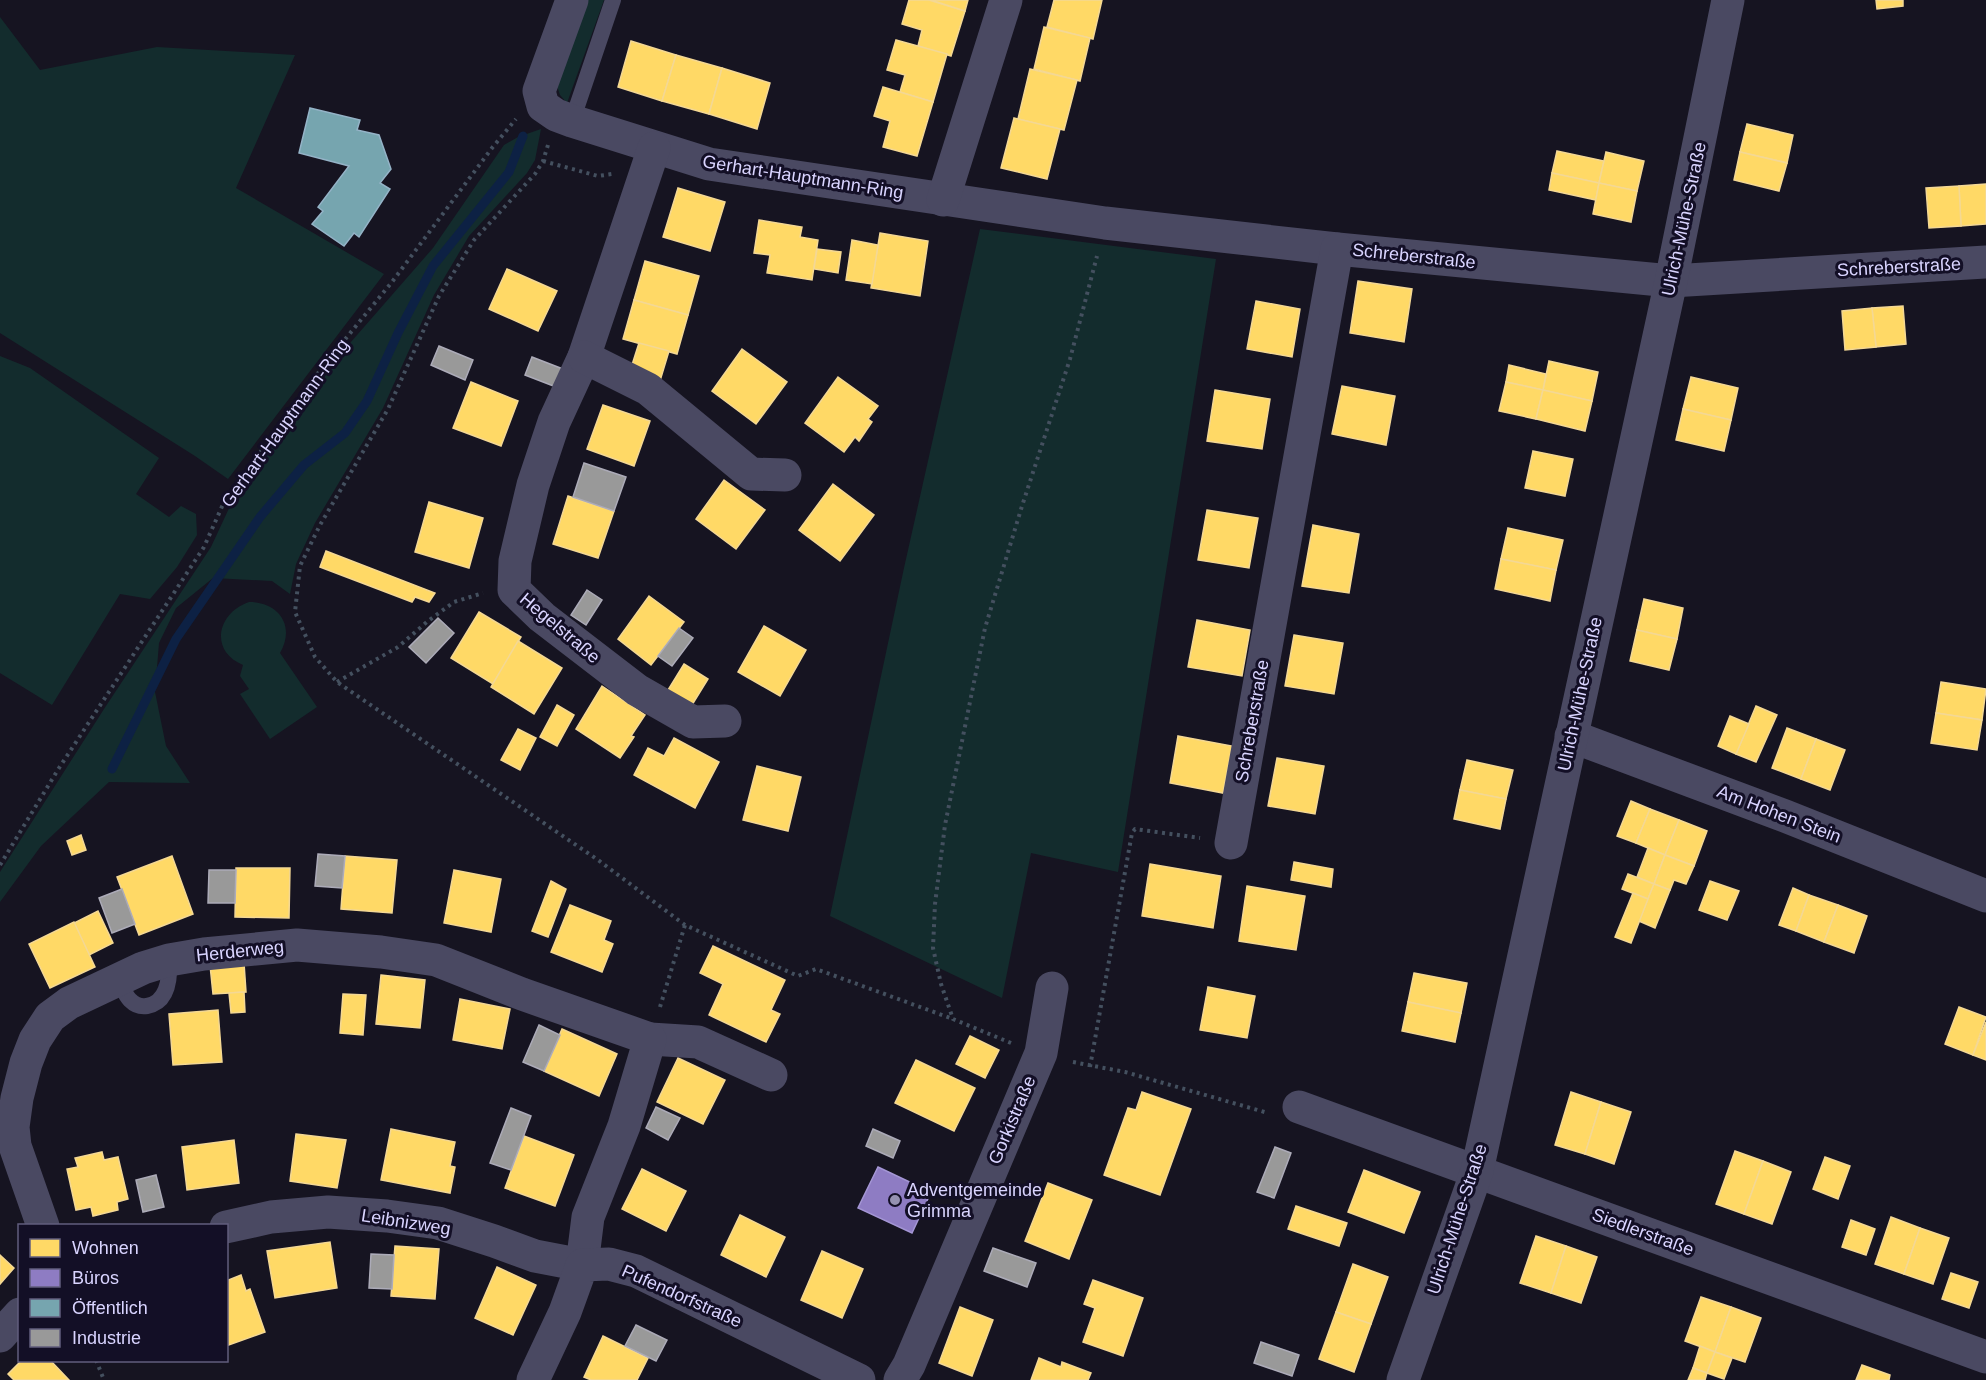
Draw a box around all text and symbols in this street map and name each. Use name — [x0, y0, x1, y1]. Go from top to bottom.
street label: Ulrich-Mühe-Straße — [1658, 140, 1710, 298]
street label: Gerhart-Hauptmann-Ring — [701, 151, 905, 203]
street label: Schreberstraße — [1351, 240, 1477, 272]
street label: Schreberstraße — [1837, 254, 1961, 280]
street label: Gerhart-Hauptmann-Ring — [217, 335, 353, 511]
street label: Hegelstraße — [516, 589, 604, 667]
street label: Ulrich-Mühe-Straße — [1554, 615, 1606, 773]
street label: Schreberstraße — [1231, 658, 1273, 784]
street label: Am Hohen Stein — [1714, 781, 1844, 847]
street label: Herderweg — [195, 936, 285, 966]
street label: Gorkistraße — [984, 1073, 1040, 1167]
street label: Ulrich-Mühe-Straße — [1423, 1141, 1491, 1297]
place label: Adventgemeinde Grimma — [907, 1180, 1042, 1221]
marker: Adventgemeinde Grimma — [888, 1193, 902, 1207]
street label: Siedlerstraße — [1589, 1204, 1697, 1260]
street label: Leibnizweg — [360, 1205, 452, 1239]
legend — [18, 1224, 228, 1362]
text: Wohnen — [72, 1238, 139, 1258]
street label: Pufendorfstraße — [619, 1261, 745, 1331]
text: Büros — [72, 1268, 119, 1288]
text: Öffentlich — [72, 1298, 148, 1318]
text: Industrie — [72, 1328, 141, 1348]

